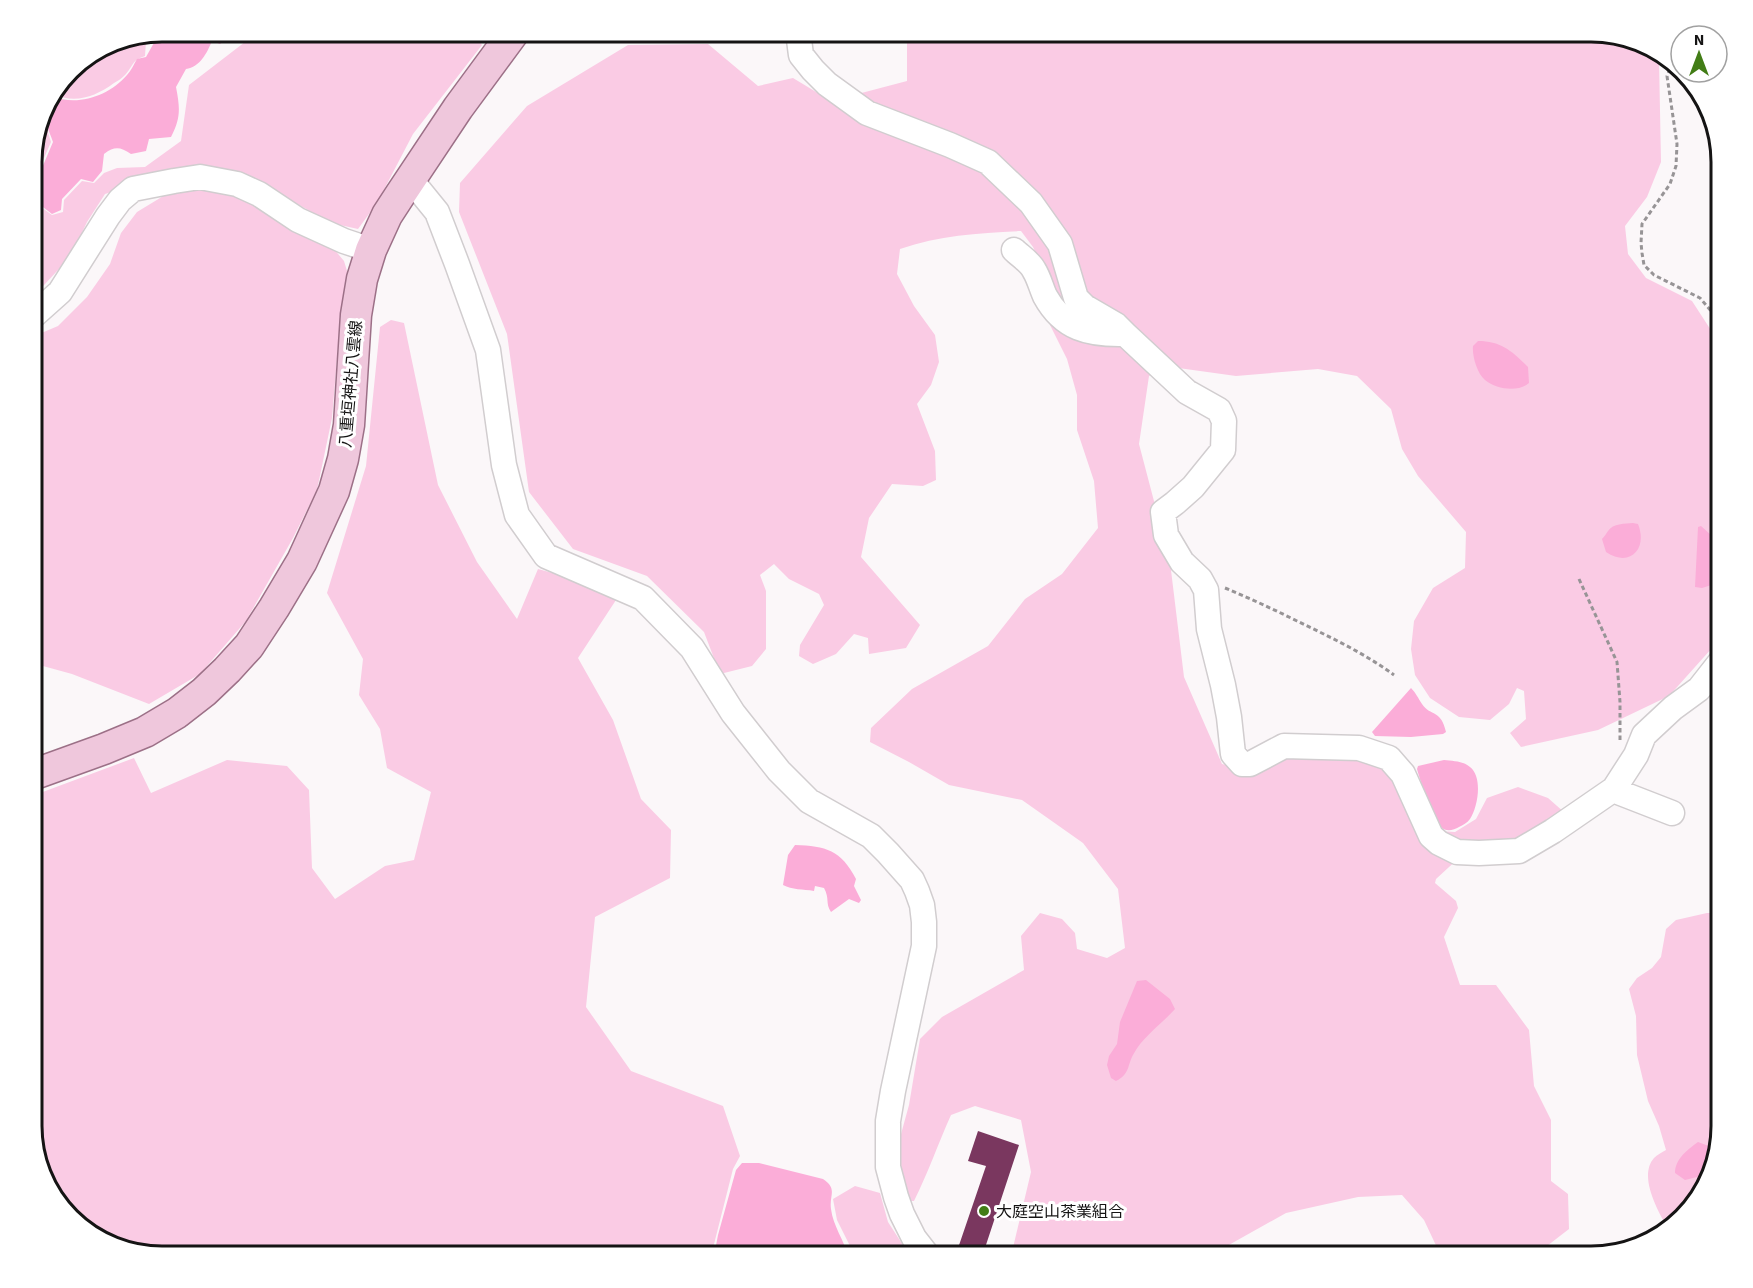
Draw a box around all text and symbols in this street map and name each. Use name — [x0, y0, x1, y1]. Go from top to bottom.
north arrow — [1669, 24, 1729, 84]
text: N — [1694, 29, 1704, 51]
street label: 八重垣神社八雲線 — [334, 319, 368, 449]
place label: 大庭空山茶業組合 — [996, 1201, 1124, 1223]
marker: 大庭空山茶業組合 — [977, 1204, 991, 1218]

